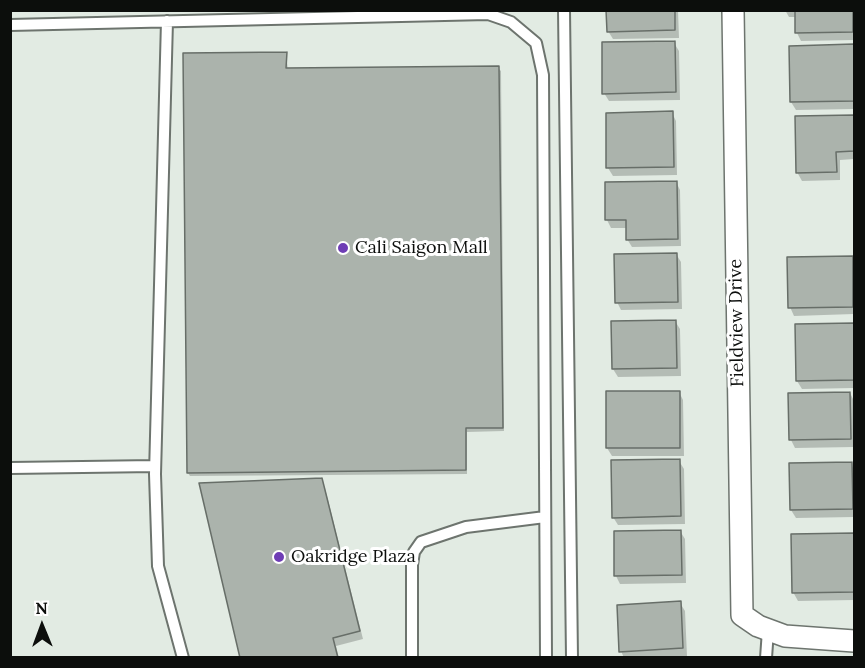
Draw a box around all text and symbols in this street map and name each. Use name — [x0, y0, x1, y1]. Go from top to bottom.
place label: Cali Saigon Mall — [355, 237, 488, 259]
marker: Cali Saigon Mall — [336, 241, 350, 255]
street label: Fieldview Drive — [725, 259, 749, 387]
place label: Oakridge Plaza — [291, 546, 416, 568]
marker: Oakridge Plaza — [272, 550, 286, 564]
north arrow — [12, 596, 72, 656]
text: N — [35, 598, 48, 618]

